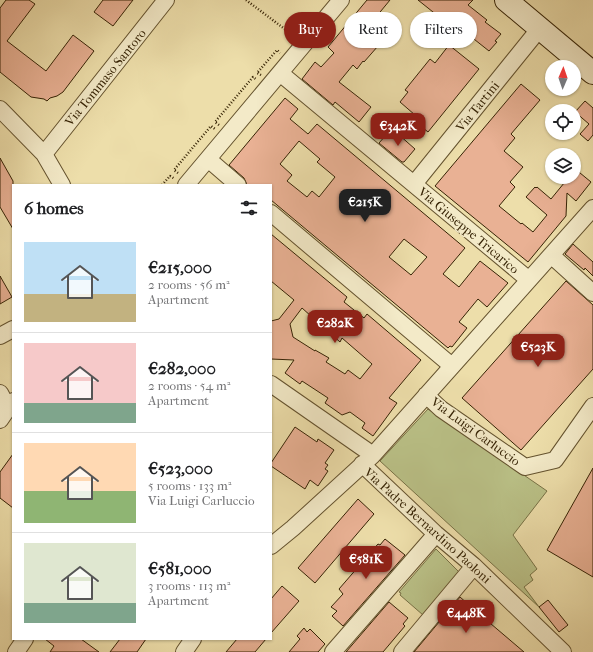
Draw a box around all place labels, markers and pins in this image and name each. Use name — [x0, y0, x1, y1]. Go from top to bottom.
pin: €342K — [370, 113, 426, 147]
pin: €215K — [337, 189, 393, 223]
pin: €282K — [307, 310, 363, 344]
pin: €523K — [510, 334, 566, 368]
pin: €581K — [338, 546, 394, 580]
pin: €448K — [438, 600, 494, 634]

